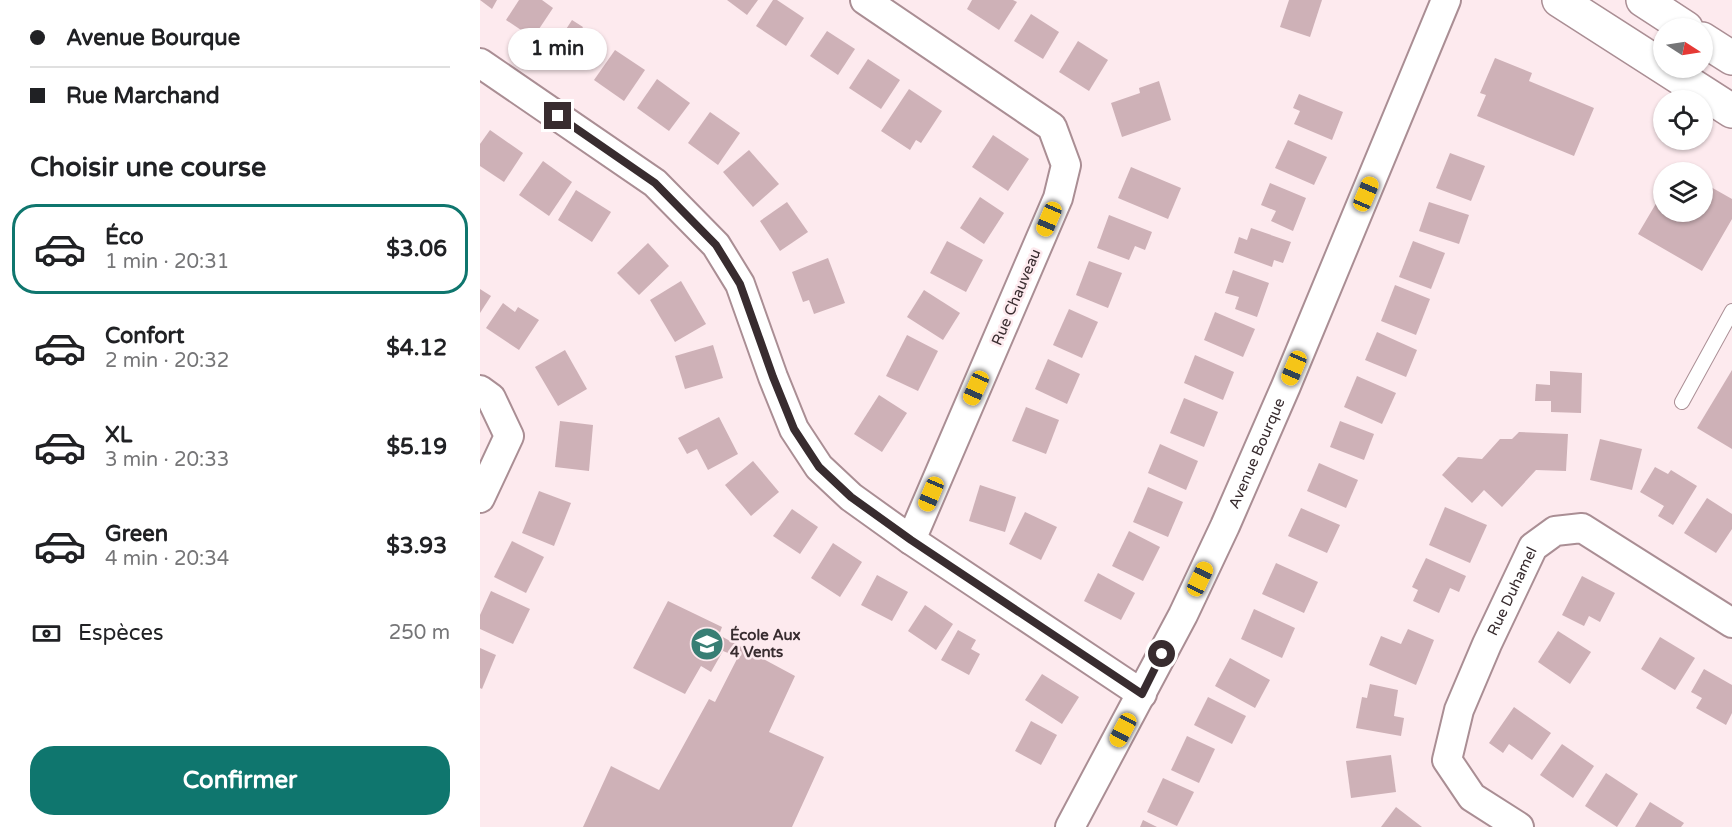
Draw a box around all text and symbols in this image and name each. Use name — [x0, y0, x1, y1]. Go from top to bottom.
north arrow — [1653, 18, 1713, 78]
map controls — [1653, 18, 1713, 222]
text: Avenue Bourque — [66, 25, 240, 51]
callout: 1 min — [508, 29, 608, 71]
text: 1 min — [531, 37, 584, 61]
text: Rue Marchand — [66, 83, 220, 109]
button: locate — [1653, 90, 1713, 150]
route end — [544, 102, 571, 129]
text: Choisir une course — [30, 151, 266, 184]
button: layers — [1653, 162, 1713, 222]
car — [1351, 174, 1381, 214]
car — [1034, 199, 1064, 239]
icon: car — [33, 222, 87, 276]
text: Éco — [105, 224, 144, 250]
text: $3.06 — [386, 236, 447, 262]
street label: Rue Chauveau — [988, 246, 1044, 348]
text: 1 min · 20:31 — [105, 250, 229, 274]
icon: car — [33, 321, 87, 375]
text: Confort — [105, 323, 184, 349]
text: $4.12 — [386, 335, 447, 361]
car — [1279, 348, 1309, 388]
text: 2 min · 20:32 — [105, 349, 229, 373]
car — [960, 368, 992, 408]
street label: Avenue Bourque — [1225, 395, 1289, 511]
icon: car — [33, 420, 87, 474]
text: XL — [105, 422, 132, 448]
text: $5.19 — [386, 434, 447, 460]
text: 3 min · 20:33 — [105, 448, 229, 472]
car — [916, 474, 946, 514]
icon: car — [33, 519, 87, 573]
text: Green — [105, 521, 168, 547]
text: $3.93 — [386, 533, 447, 559]
street label: Rue Duhamel — [1483, 544, 1541, 638]
text: 4 min · 20:34 — [105, 547, 229, 571]
car — [1184, 559, 1216, 599]
icon: cash — [30, 617, 63, 650]
text: Espèces — [78, 620, 163, 646]
text: 250 m — [389, 621, 450, 645]
place label: École Aux 4 Vents — [730, 625, 801, 661]
school or university icon: École Aux 4 Vents — [689, 626, 725, 662]
route start — [1148, 640, 1175, 667]
car — [1107, 710, 1139, 750]
button: Confirmer — [30, 746, 450, 815]

